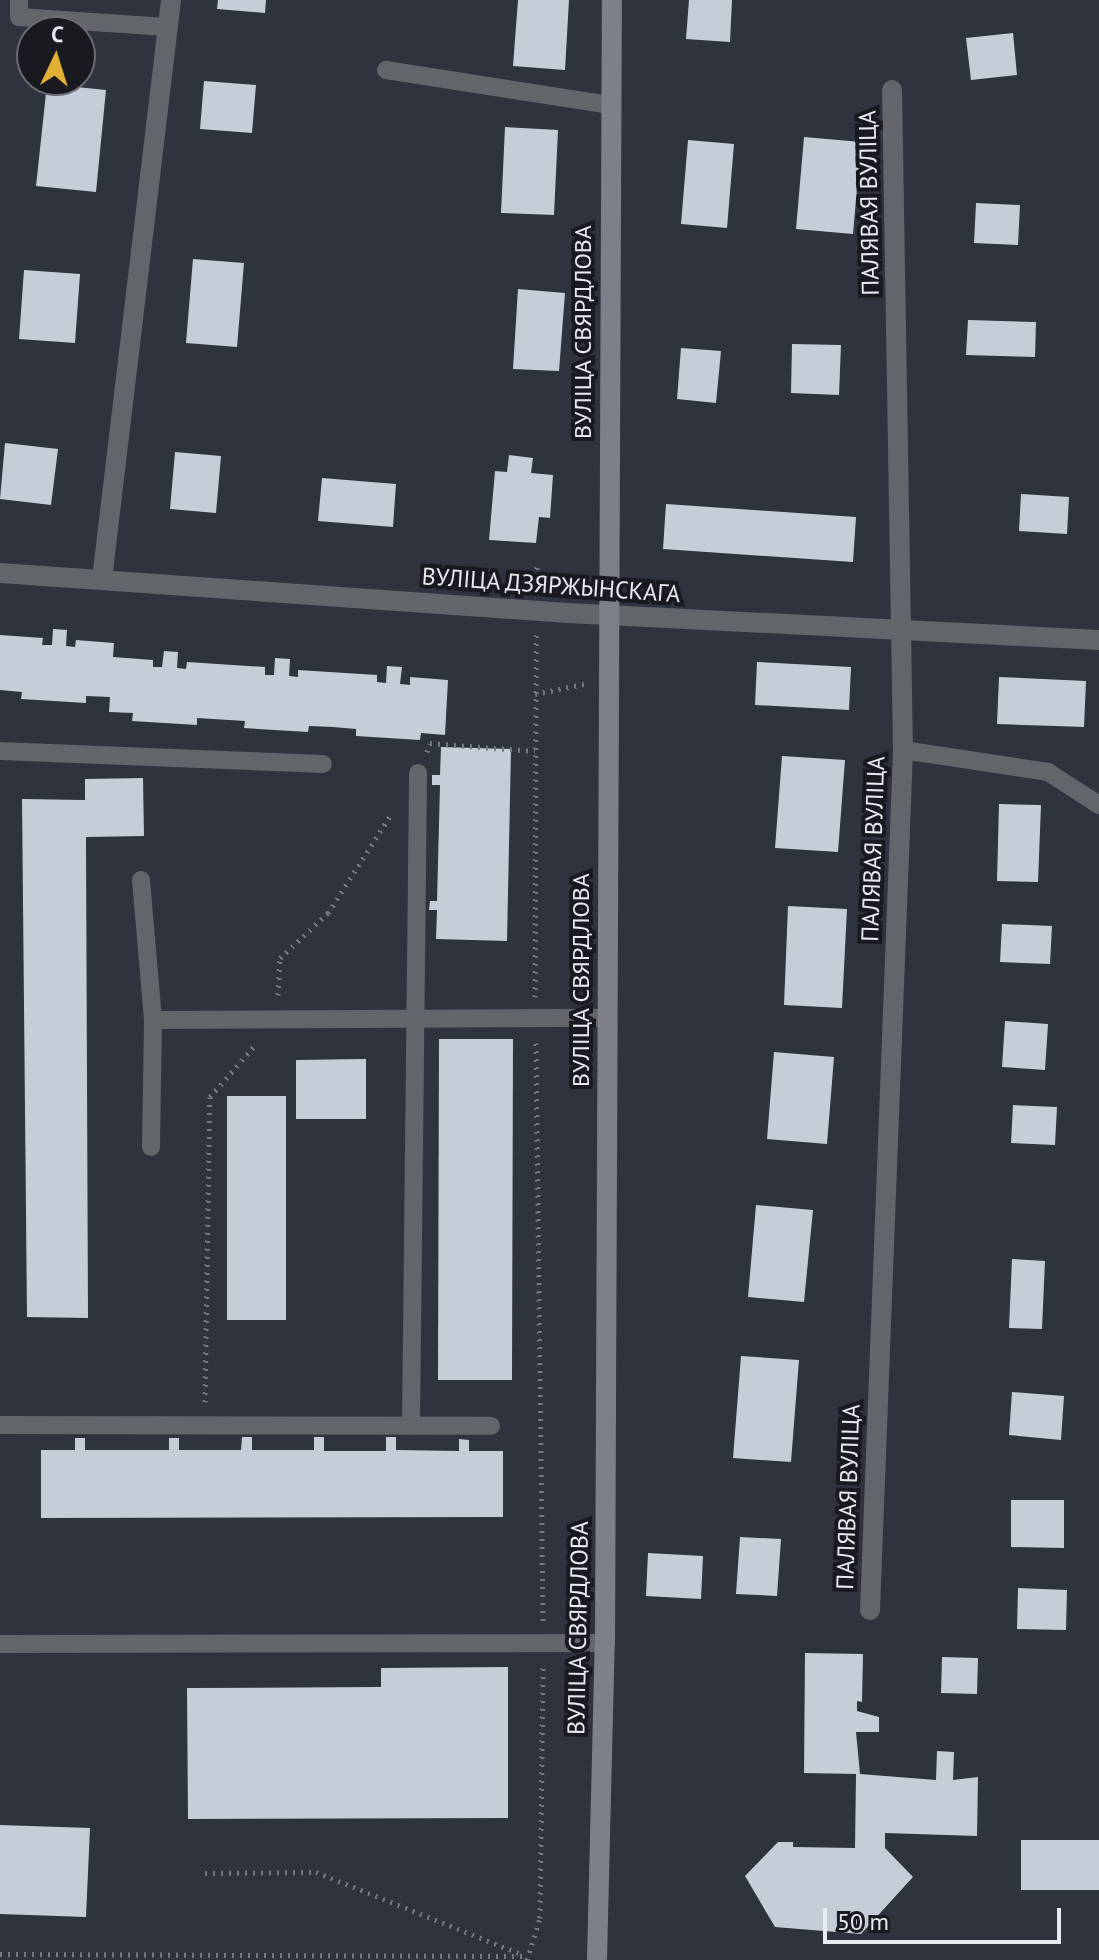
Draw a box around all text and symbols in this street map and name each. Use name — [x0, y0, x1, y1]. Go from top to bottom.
north arrow — [16, 16, 96, 96]
text: С — [50, 20, 65, 48]
street label: ПАЛЯВАЯ ВУЛІЦА — [853, 110, 885, 296]
street label: ВУЛІЦА СВЯРДЛОВА — [569, 225, 597, 439]
street label: ВУЛІЦА ДЗЯРЖЫНСКАГА — [420, 562, 682, 608]
street label: ПАЛЯВАЯ ВУЛІЦА — [855, 756, 891, 942]
street label: ВУЛІЦА СВЯРДЛОВА — [567, 873, 595, 1087]
street label: ПАЛЯВАЯ ВУЛІЦА — [830, 1404, 866, 1590]
street label: ВУЛІЦА СВЯРДЛОВА — [562, 1520, 594, 1736]
scale bar — [827, 1892, 1065, 1942]
text: 50 m — [837, 1906, 889, 1937]

